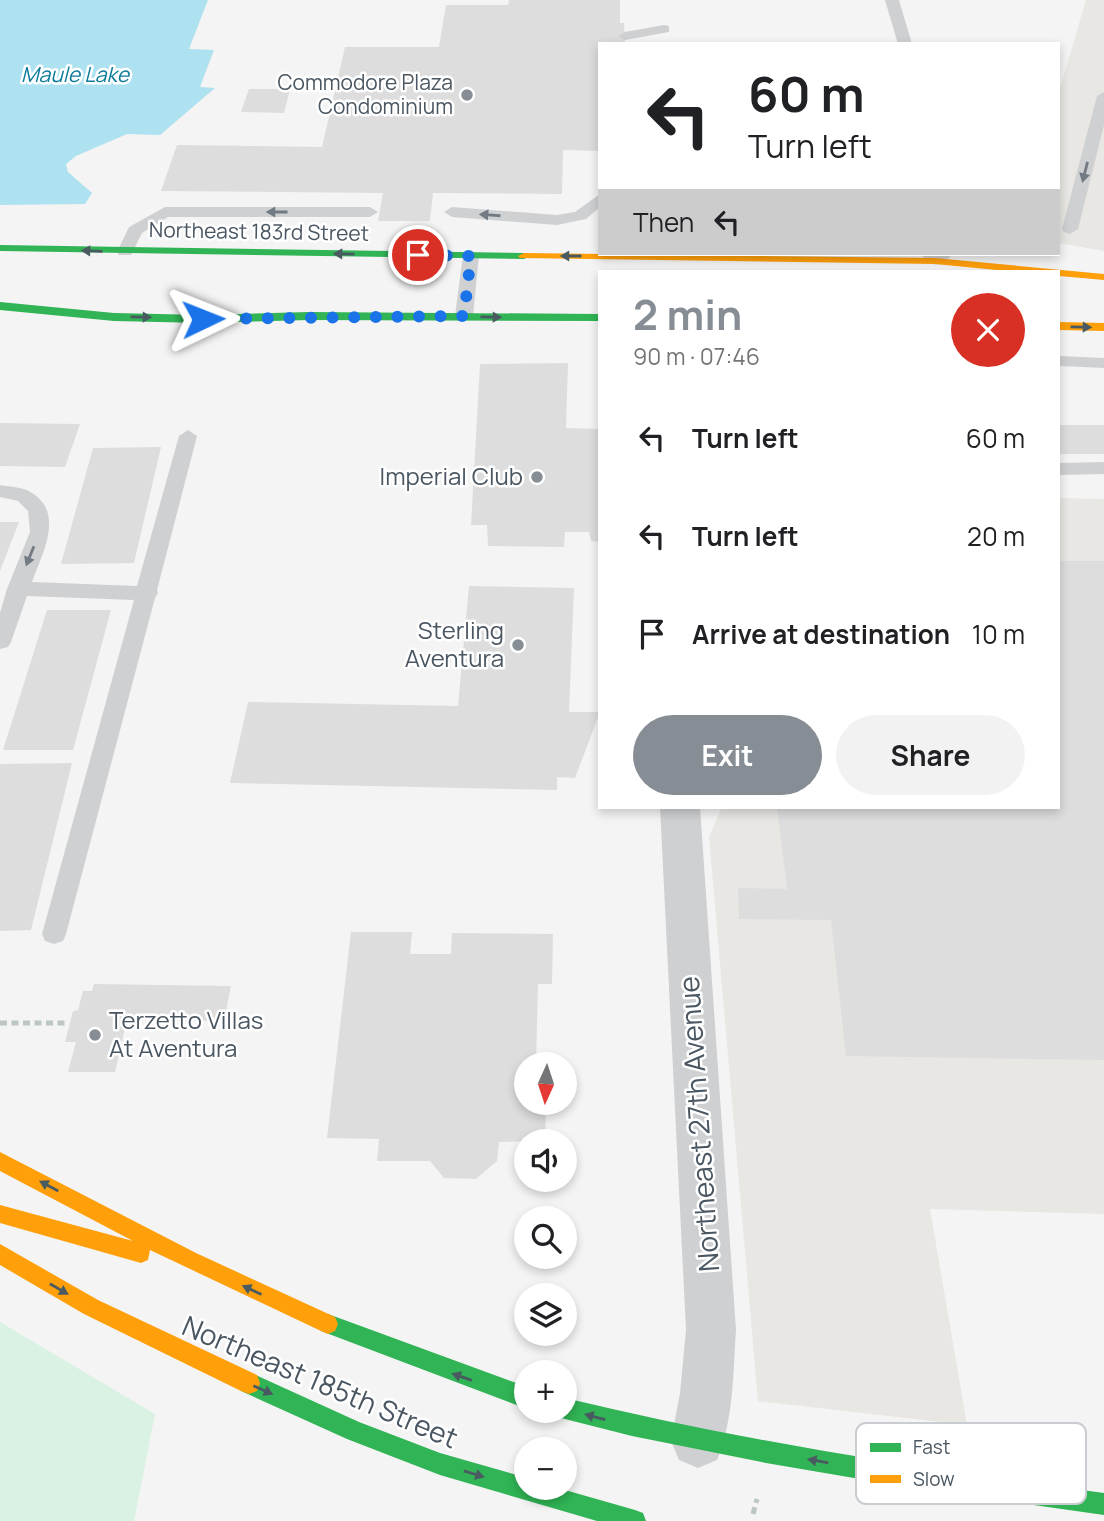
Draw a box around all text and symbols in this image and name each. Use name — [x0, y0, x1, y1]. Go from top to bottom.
water label: Maule Lake — [21, 60, 131, 88]
text: 60 m — [748, 60, 865, 127]
place label: Commodore Plaza Condominium — [277, 68, 453, 120]
icon: left — [633, 70, 724, 161]
marker: Commodore Plaza Condominium — [459, 87, 475, 103]
text: Turn left — [748, 124, 872, 168]
one-way arrow — [1079, 161, 1090, 183]
icon: left — [708, 203, 746, 241]
text: Then — [633, 204, 694, 240]
one-way arrow — [266, 206, 288, 218]
one-way arrow — [478, 209, 500, 220]
street label: Northeast 183rd Street — [149, 215, 369, 247]
pin — [388, 225, 448, 285]
icon: arrive — [399, 236, 437, 274]
one-way arrow — [80, 246, 102, 257]
one-way arrow — [332, 248, 354, 260]
one-way arrow — [560, 250, 582, 262]
position arrow — [166, 282, 240, 356]
text: 2 min — [633, 285, 742, 343]
button: close — [951, 293, 1025, 367]
one-way arrow — [480, 311, 502, 322]
one-way arrow — [130, 312, 152, 323]
one-way arrow — [1071, 321, 1093, 332]
text: 90 m · 07:46 — [633, 340, 760, 372]
icon: left — [633, 419, 671, 457]
text: Turn left — [692, 420, 799, 456]
text: 60 m — [966, 420, 1025, 456]
place label: Imperial Club — [380, 459, 523, 492]
marker: Imperial Club — [529, 469, 545, 485]
icon: left — [633, 517, 671, 555]
text: Turn left — [692, 518, 799, 554]
text: 20 m — [967, 518, 1025, 554]
one-way arrow — [25, 546, 36, 567]
place label: Sterling Aventura — [405, 613, 504, 674]
icon: arrive — [633, 615, 671, 653]
text: Arrive at destination — [692, 616, 950, 652]
text: 10 m — [972, 616, 1025, 652]
marker: Sterling Aventura — [510, 637, 526, 653]
button: Exit — [633, 715, 822, 795]
button: Share — [836, 715, 1025, 795]
street label: Northeast 27th Avenue — [669, 975, 727, 1273]
place label: Terzetto Villas At Aventura — [109, 1003, 263, 1064]
marker: Terzetto Villas At Aventura — [87, 1027, 103, 1043]
north arrow — [514, 1052, 578, 1115]
map controls — [514, 1052, 577, 1500]
button: sound — [514, 1129, 577, 1192]
one-way arrow — [39, 1181, 59, 1192]
button: search — [514, 1206, 577, 1269]
one-way arrow — [49, 1282, 69, 1294]
button: layers — [514, 1283, 577, 1346]
one-way arrow — [241, 1284, 262, 1295]
street label: Northeast 185th Street — [177, 1306, 464, 1456]
button: + — [514, 1360, 577, 1423]
one-way arrow — [451, 1371, 472, 1382]
one-way arrow — [252, 1385, 273, 1396]
one-way arrow — [584, 1411, 606, 1422]
legend — [856, 1423, 1086, 1504]
text: Fast — [913, 1434, 950, 1460]
button: − — [514, 1437, 577, 1500]
one-way arrow — [807, 1455, 829, 1466]
text: Slow — [913, 1466, 955, 1492]
one-way arrow — [463, 1469, 484, 1480]

